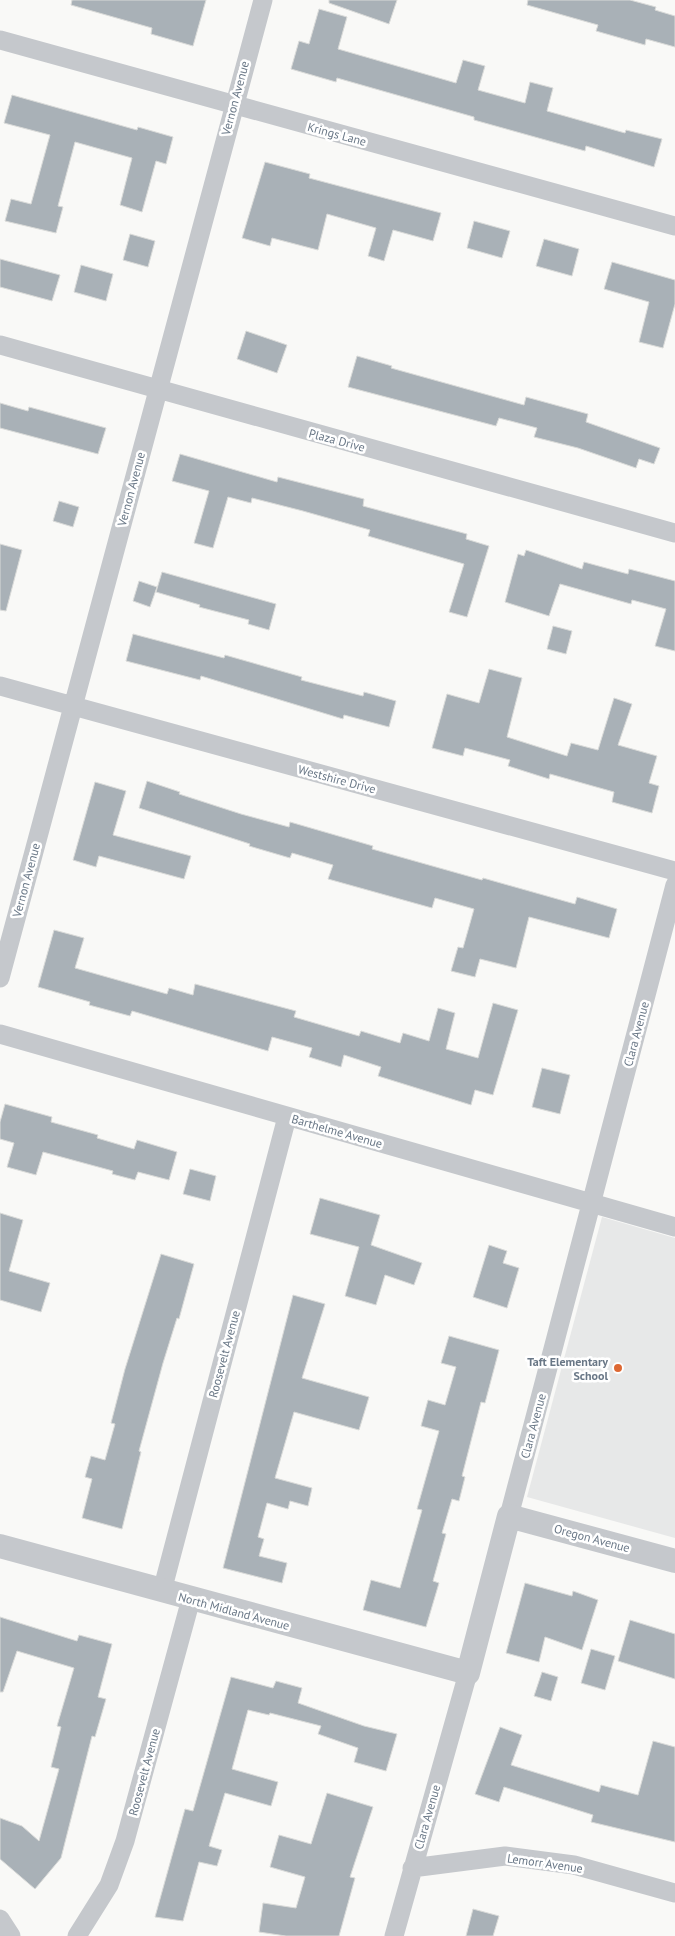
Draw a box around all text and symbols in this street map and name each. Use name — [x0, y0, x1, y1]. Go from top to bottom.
street label: Vernon Avenue — [218, 59, 252, 138]
street label: Krings Lane — [306, 119, 368, 149]
street label: Plaza Drive — [307, 425, 367, 455]
street label: Vernon Avenue — [114, 450, 148, 529]
street label: Westshire Drive — [297, 761, 377, 797]
street label: Vernon Avenue — [9, 841, 43, 920]
street label: Clara Avenue — [620, 1000, 652, 1068]
street label: Barthelme Avenue — [290, 1111, 384, 1151]
street label: Roosevelt Avenue — [205, 1309, 243, 1399]
place label: Taft Elementary School — [527, 1354, 608, 1383]
marker: Taft Elementary School — [612, 1362, 624, 1374]
street label: Clara Avenue — [517, 1392, 549, 1460]
street label: Oregon Avenue — [552, 1521, 632, 1555]
street label: North Midland Avenue — [177, 1589, 291, 1633]
street label: Roosevelt Avenue — [125, 1727, 163, 1817]
street label: Clara Avenue — [411, 1783, 443, 1851]
street label: Lemorr Avenue — [506, 1850, 584, 1876]

